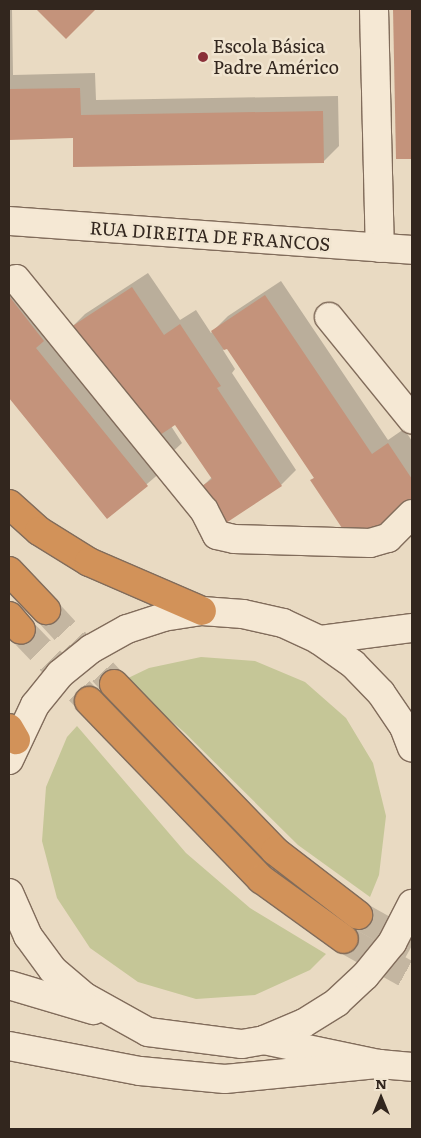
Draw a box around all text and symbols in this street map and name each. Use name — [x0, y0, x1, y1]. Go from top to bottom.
place label: Escola Básica Padre Américo — [213, 36, 339, 78]
marker: Escola Básica Padre Américo — [197, 51, 209, 63]
street label: RUA DIREITA DE FRANCOS — [89, 217, 331, 255]
north arrow — [356, 1073, 406, 1123]
text: N — [375, 1073, 387, 1093]

